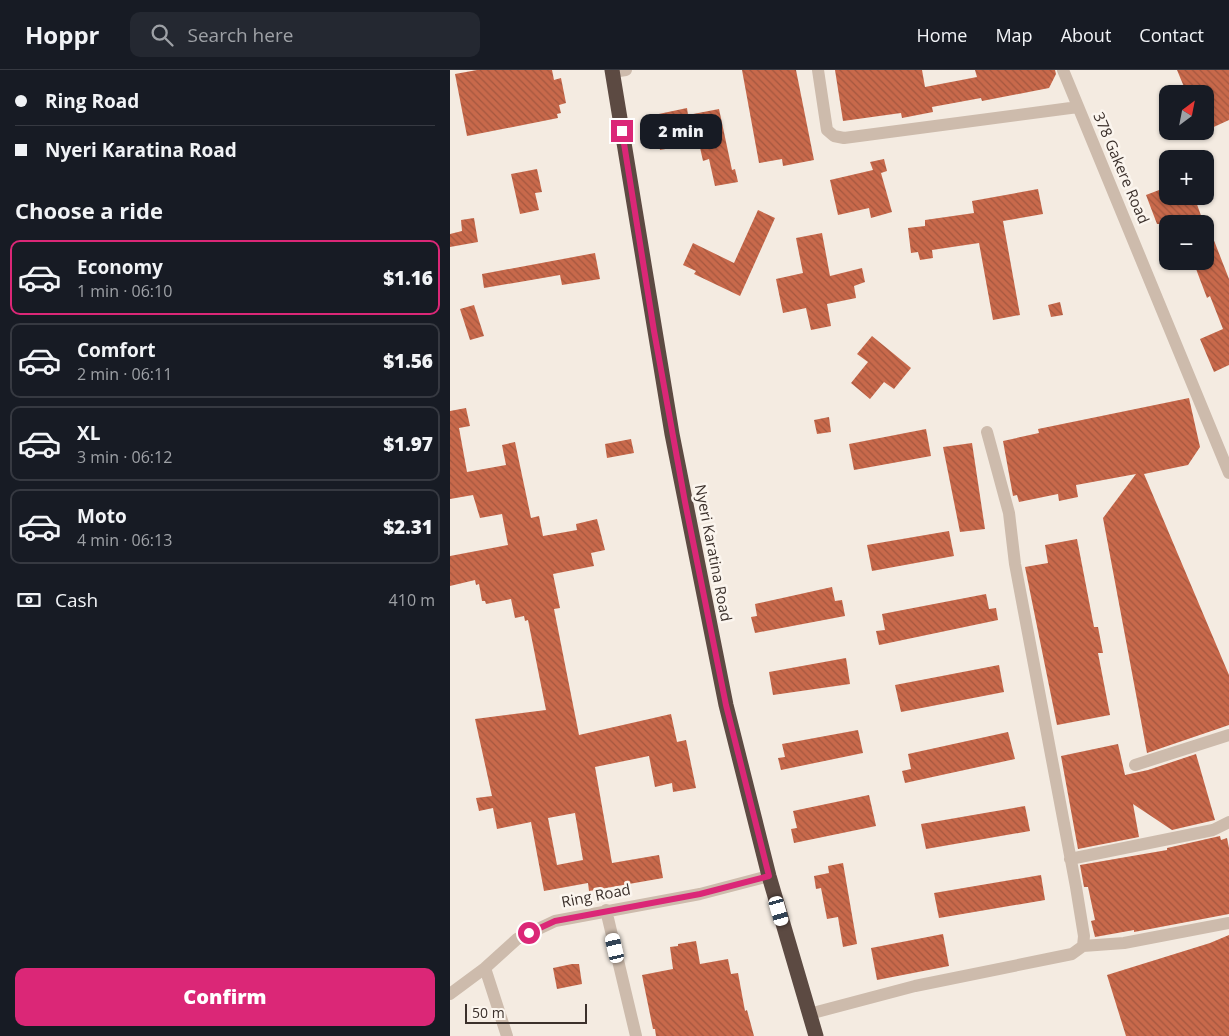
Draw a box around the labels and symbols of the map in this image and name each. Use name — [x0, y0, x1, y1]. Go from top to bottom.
north arrow — [1159, 85, 1214, 140]
street label: 378 Gakere Road — [1089, 109, 1154, 226]
callout: 2 min — [640, 114, 722, 148]
route end — [611, 120, 633, 142]
street label: Nyeri Karatina Road — [691, 482, 737, 623]
street label: Ring Road — [560, 879, 632, 912]
car — [767, 895, 790, 927]
route start — [518, 922, 540, 944]
car — [604, 932, 625, 964]
scale bar — [465, 1001, 588, 1024]

